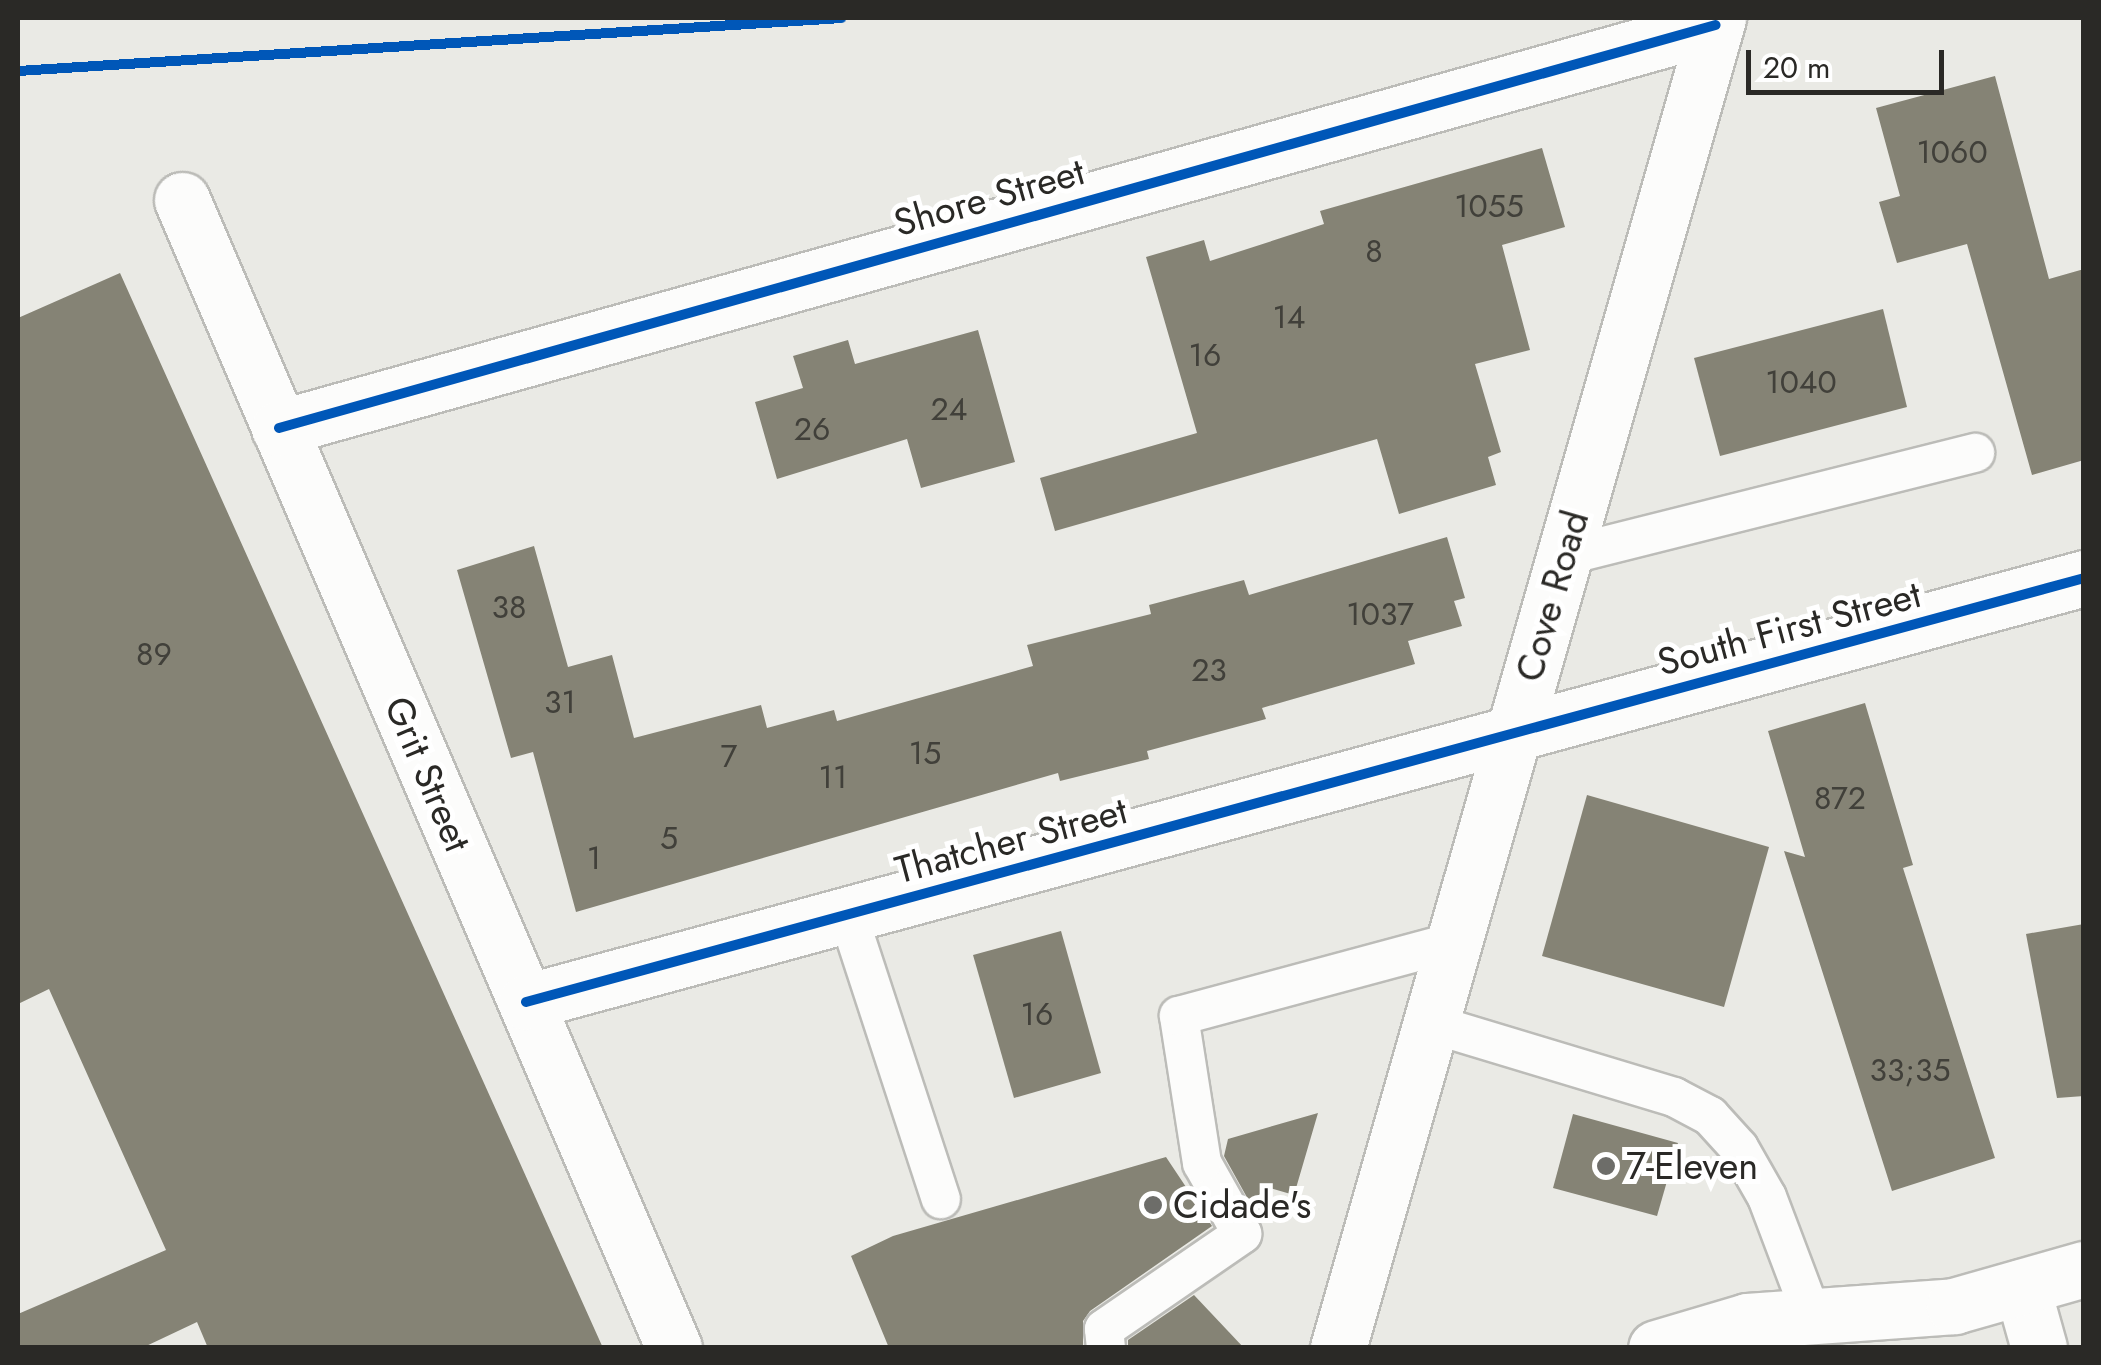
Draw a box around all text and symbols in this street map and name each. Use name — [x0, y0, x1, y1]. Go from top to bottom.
scale bar — [1751, 30, 1948, 92]
text: 20 m — [1763, 46, 1830, 89]
house number: 1060 — [1916, 133, 1988, 171]
street label: Shore Street — [889, 148, 1089, 246]
house number: 1055 — [1454, 187, 1524, 225]
house number: 8 — [1365, 232, 1383, 270]
house number: 14 — [1272, 298, 1306, 336]
house number: 16 — [1189, 336, 1221, 374]
house number: 1040 — [1765, 363, 1837, 401]
house number: 24 — [931, 390, 967, 428]
house number: 26 — [794, 410, 830, 448]
street label: Cove Road — [1506, 505, 1598, 687]
street label: South First Street — [1653, 571, 1925, 685]
house number: 38 — [492, 588, 526, 626]
house number: 1037 — [1346, 595, 1414, 633]
house number: 89 — [136, 635, 172, 673]
house number: 23 — [1191, 651, 1227, 689]
house number: 31 — [544, 683, 576, 721]
street label: Grit Street — [375, 690, 481, 858]
house number: 15 — [909, 734, 941, 772]
house number: 7 — [721, 737, 737, 775]
house number: 11 — [819, 758, 847, 796]
house number: 872 — [1814, 779, 1866, 817]
street label: Thatcher Street — [890, 787, 1132, 893]
house number: 5 — [660, 819, 678, 857]
house number: 1 — [587, 839, 601, 877]
house number: 16 — [1021, 995, 1053, 1033]
house number: 33;35 — [1869, 1051, 1951, 1089]
place label: 7-Eleven — [1626, 1143, 1758, 1189]
marker: 7-Eleven — [1595, 1155, 1617, 1177]
place label: Cidade's — [1173, 1182, 1311, 1228]
marker: Cidade's — [1142, 1194, 1164, 1216]

